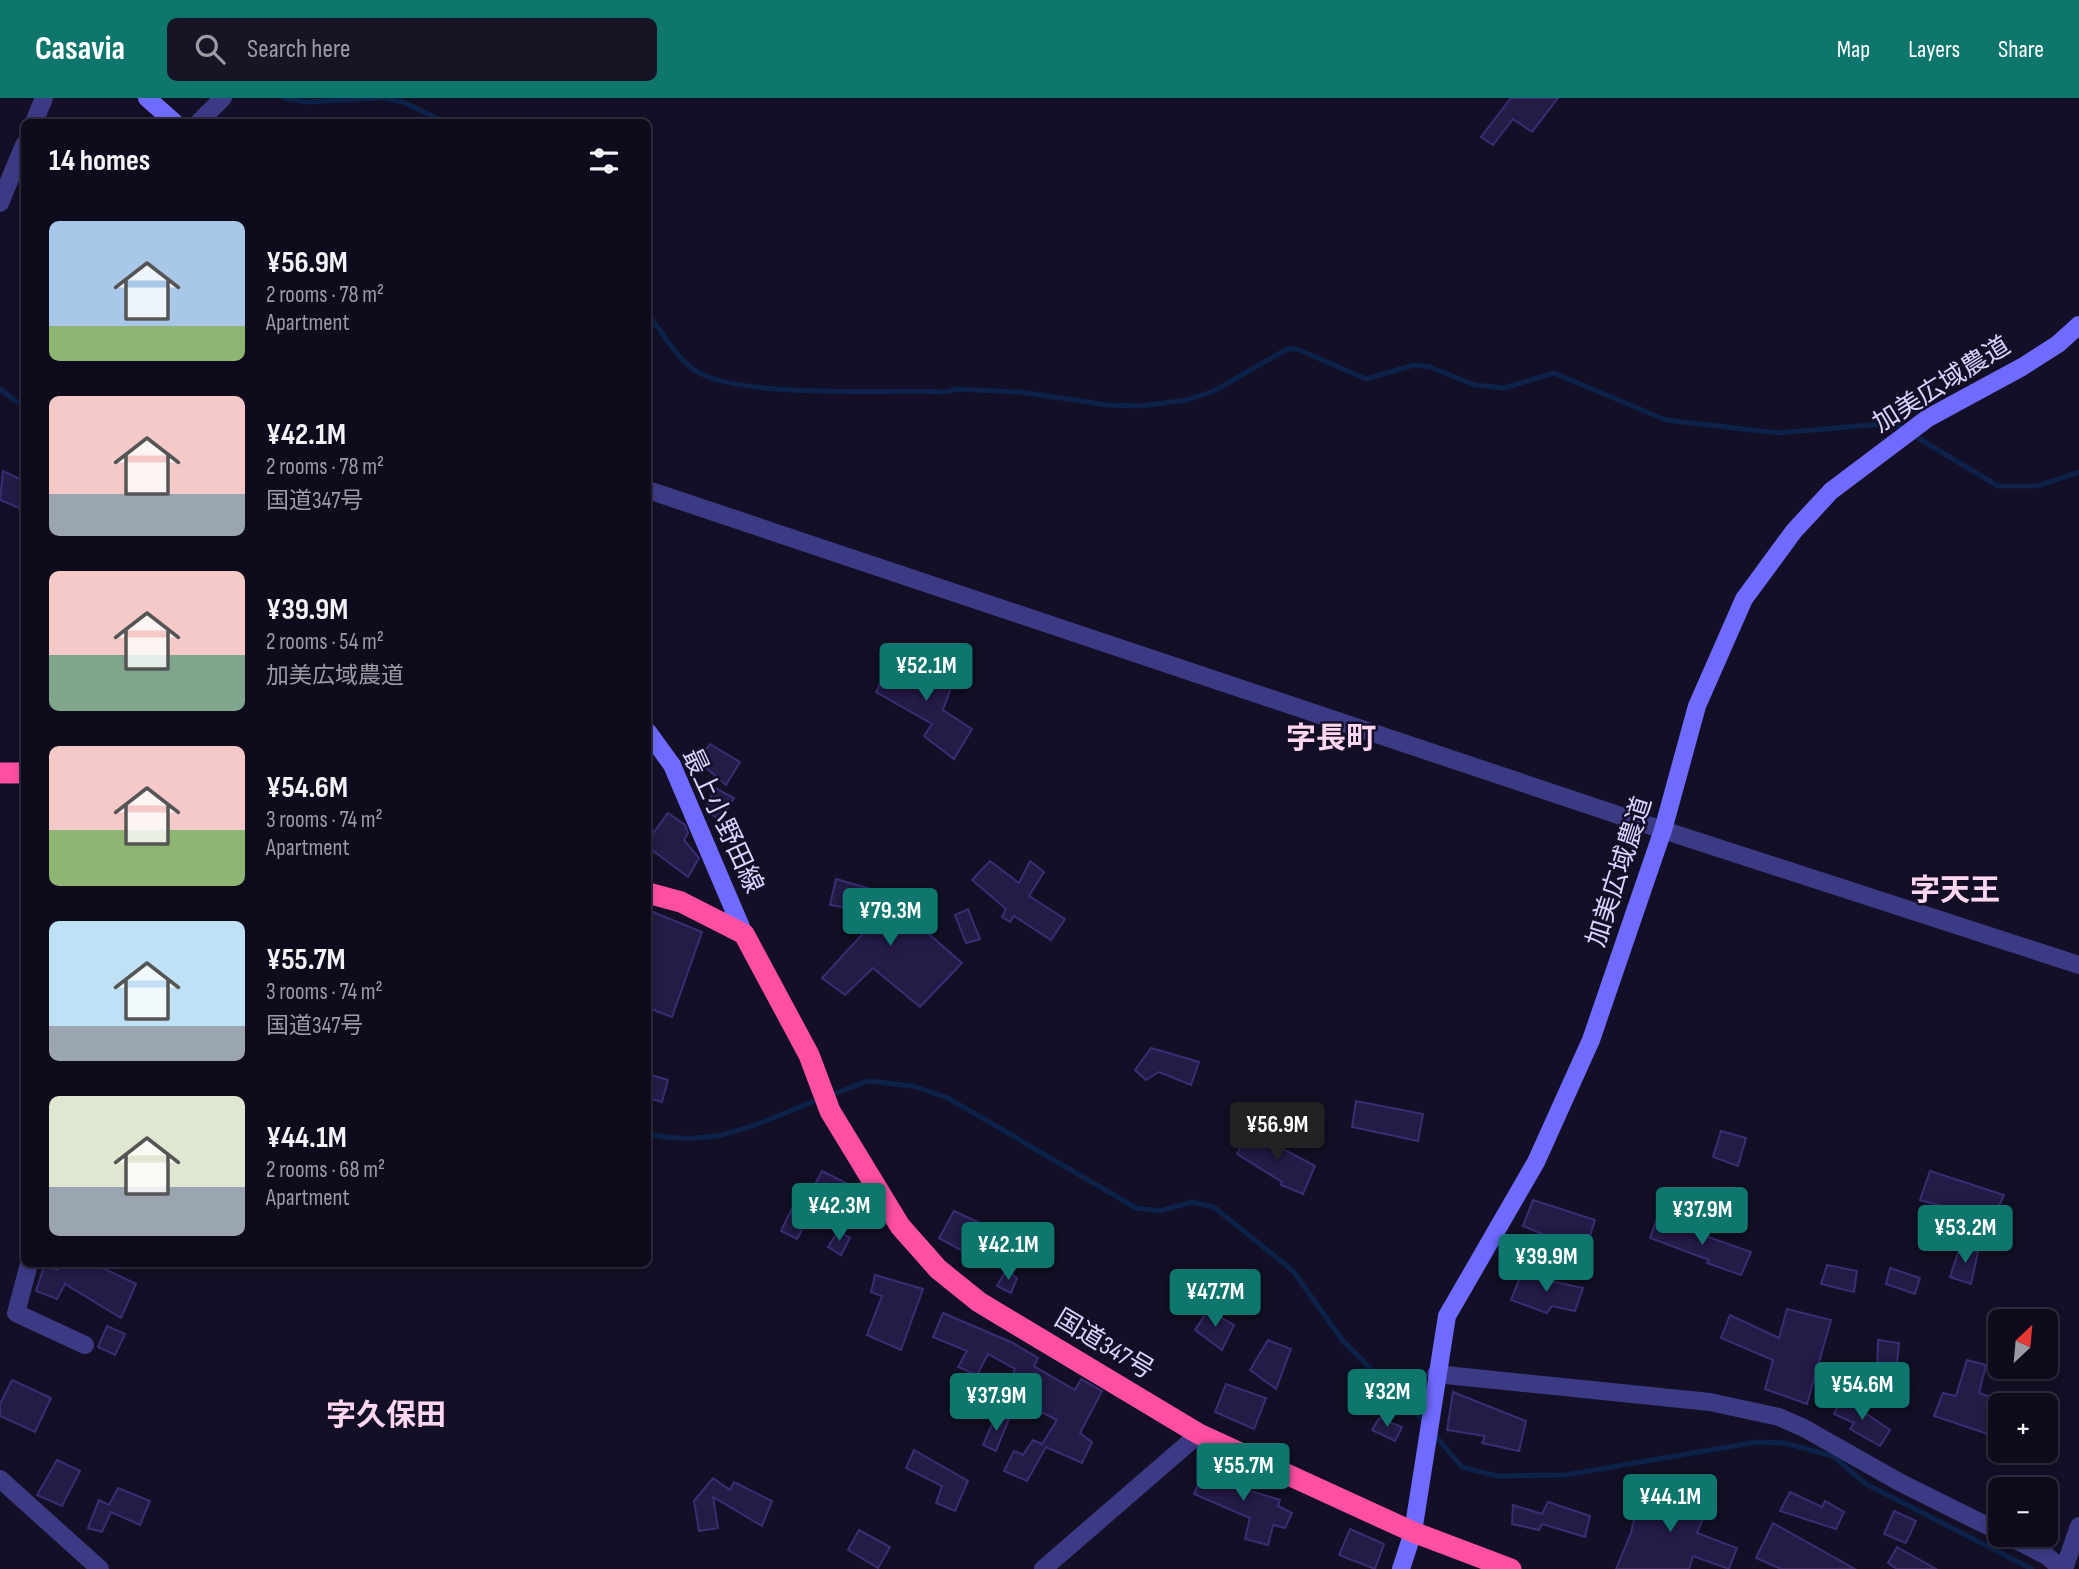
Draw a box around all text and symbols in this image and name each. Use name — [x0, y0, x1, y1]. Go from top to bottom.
search box — [167, 18, 657, 81]
text: Casavia — [35, 29, 125, 69]
icon: search — [191, 30, 229, 68]
text: Search here — [247, 34, 350, 65]
text: Map — [1837, 35, 1870, 64]
text: Layers — [1908, 35, 1960, 64]
text: Share — [1998, 35, 2044, 64]
icon: filters — [585, 142, 623, 180]
text: 14 homes — [49, 143, 150, 179]
text: ¥56.9M — [266, 245, 348, 281]
icon: home — [105, 249, 189, 333]
text: 2 rooms · 78 m² — [266, 281, 384, 309]
text: Apartment — [266, 309, 350, 337]
street label: 加美広域農道 — [1868, 331, 2016, 439]
text: ¥42.1M — [266, 417, 346, 453]
icon: home — [105, 424, 189, 508]
text: 2 rooms · 78 m² — [266, 453, 384, 481]
text: 国道347号 — [266, 487, 363, 515]
text: ¥39.9M — [266, 592, 348, 628]
icon: home — [105, 599, 189, 683]
text: 2 rooms · 54 m² — [266, 628, 384, 656]
pin: ¥52.1M — [869, 644, 983, 703]
text: ¥52.1M — [896, 652, 956, 680]
text: 加美広域農道 — [266, 662, 404, 690]
district label: 字長町 — [1286, 721, 1376, 757]
street label: 最上小野田線 — [675, 744, 769, 898]
text: ¥54.6M — [266, 770, 348, 806]
icon: home — [105, 774, 189, 858]
street label: 加美広域農道 — [1581, 793, 1659, 951]
text: 3 rooms · 74 m² — [266, 806, 383, 834]
text: Apartment — [266, 834, 350, 862]
district label: 字天王 — [1910, 873, 2000, 909]
pin: ¥79.3M — [833, 888, 947, 948]
text: ¥79.3M — [859, 897, 921, 925]
text: ¥55.7M — [266, 942, 345, 978]
icon: home — [105, 949, 189, 1033]
text: 3 rooms · 74 m² — [266, 978, 383, 1006]
text: 国道347号 — [266, 1012, 363, 1040]
pin: ¥56.9M — [1220, 1102, 1334, 1162]
text: ¥56.9M — [1246, 1111, 1308, 1139]
text: ¥44.1M — [266, 1120, 347, 1156]
icon: home — [105, 1124, 189, 1208]
text: 2 rooms · 68 m² — [266, 1156, 385, 1184]
text: Apartment — [266, 1184, 350, 1212]
pin: ¥42.3M — [782, 1184, 896, 1243]
pin: ¥37.9M — [1645, 1188, 1759, 1247]
text: ¥42.3M — [808, 1192, 870, 1220]
text: ¥37.9M — [1672, 1196, 1732, 1224]
pin: ¥53.2M — [1908, 1206, 2022, 1265]
text: ¥53.2M — [1934, 1214, 1996, 1242]
pin: ¥42.1M — [951, 1222, 1065, 1282]
text: ¥42.1M — [977, 1231, 1039, 1259]
pin: ¥39.9M — [1489, 1234, 1603, 1294]
text: ¥39.9M — [1514, 1243, 1578, 1271]
pin: ¥47.7M — [1158, 1270, 1272, 1329]
text: ¥47.7M — [1186, 1278, 1244, 1306]
street label: 国道347号 — [1049, 1303, 1159, 1387]
north arrow — [1988, 1309, 2058, 1379]
map controls — [1988, 1309, 2058, 1547]
pin: ¥54.6M — [1805, 1362, 1919, 1422]
pin: ¥32M — [1346, 1370, 1428, 1429]
text: ¥54.6M — [1831, 1371, 1893, 1399]
pin: ¥37.9M — [939, 1374, 1053, 1433]
text: ¥32M — [1364, 1378, 1410, 1406]
text: ¥37.9M — [966, 1382, 1026, 1410]
button: + — [1988, 1393, 2058, 1463]
district label: 字久保田 — [326, 1398, 446, 1434]
pin: ¥55.7M — [1186, 1444, 1300, 1503]
text: ¥55.7M — [1213, 1452, 1273, 1480]
pin: ¥44.1M — [1613, 1474, 1727, 1534]
button: − — [1988, 1477, 2058, 1547]
text: ¥44.1M — [1639, 1483, 1701, 1511]

